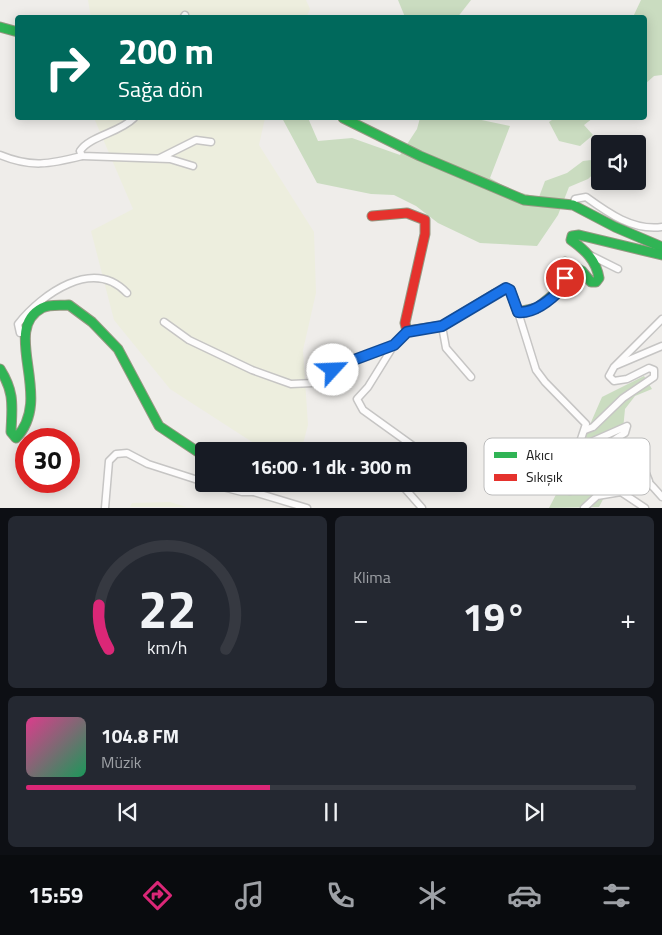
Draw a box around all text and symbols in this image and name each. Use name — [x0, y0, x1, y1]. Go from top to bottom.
text: 200 m — [118, 24, 214, 78]
icon: right — [35, 35, 100, 100]
text: Sağa dön — [118, 72, 203, 106]
map controls — [591, 135, 646, 190]
button: sound — [591, 135, 646, 190]
pin — [544, 257, 586, 299]
icon: arrive — [551, 264, 579, 292]
position arrow — [306, 343, 358, 395]
speed limit sign: 30 — [15, 428, 80, 493]
legend — [484, 438, 650, 495]
text: Akıcı — [526, 444, 553, 465]
text: 16:00 · 1 dk · 300 m — [251, 452, 411, 481]
text: Sıkışık — [526, 466, 563, 487]
text: Klima — [353, 565, 391, 589]
text: 22 — [138, 569, 197, 648]
text: 19° — [463, 588, 526, 646]
text: − — [353, 597, 369, 640]
text: + — [620, 597, 636, 640]
text: km/h — [147, 634, 188, 661]
text: 104.8 FM — [101, 721, 179, 750]
text: Müzik — [101, 750, 141, 774]
icon: previous — [114, 798, 142, 826]
icon: pause — [317, 798, 345, 826]
icon: next — [520, 798, 548, 826]
text: 15:59 — [28, 878, 83, 912]
icon: directions — [140, 878, 175, 913]
icon: music — [232, 878, 267, 913]
icon: phone — [323, 878, 358, 913]
icon: climate — [415, 878, 450, 913]
icon: car — [507, 878, 542, 913]
icon: filters — [599, 878, 634, 913]

